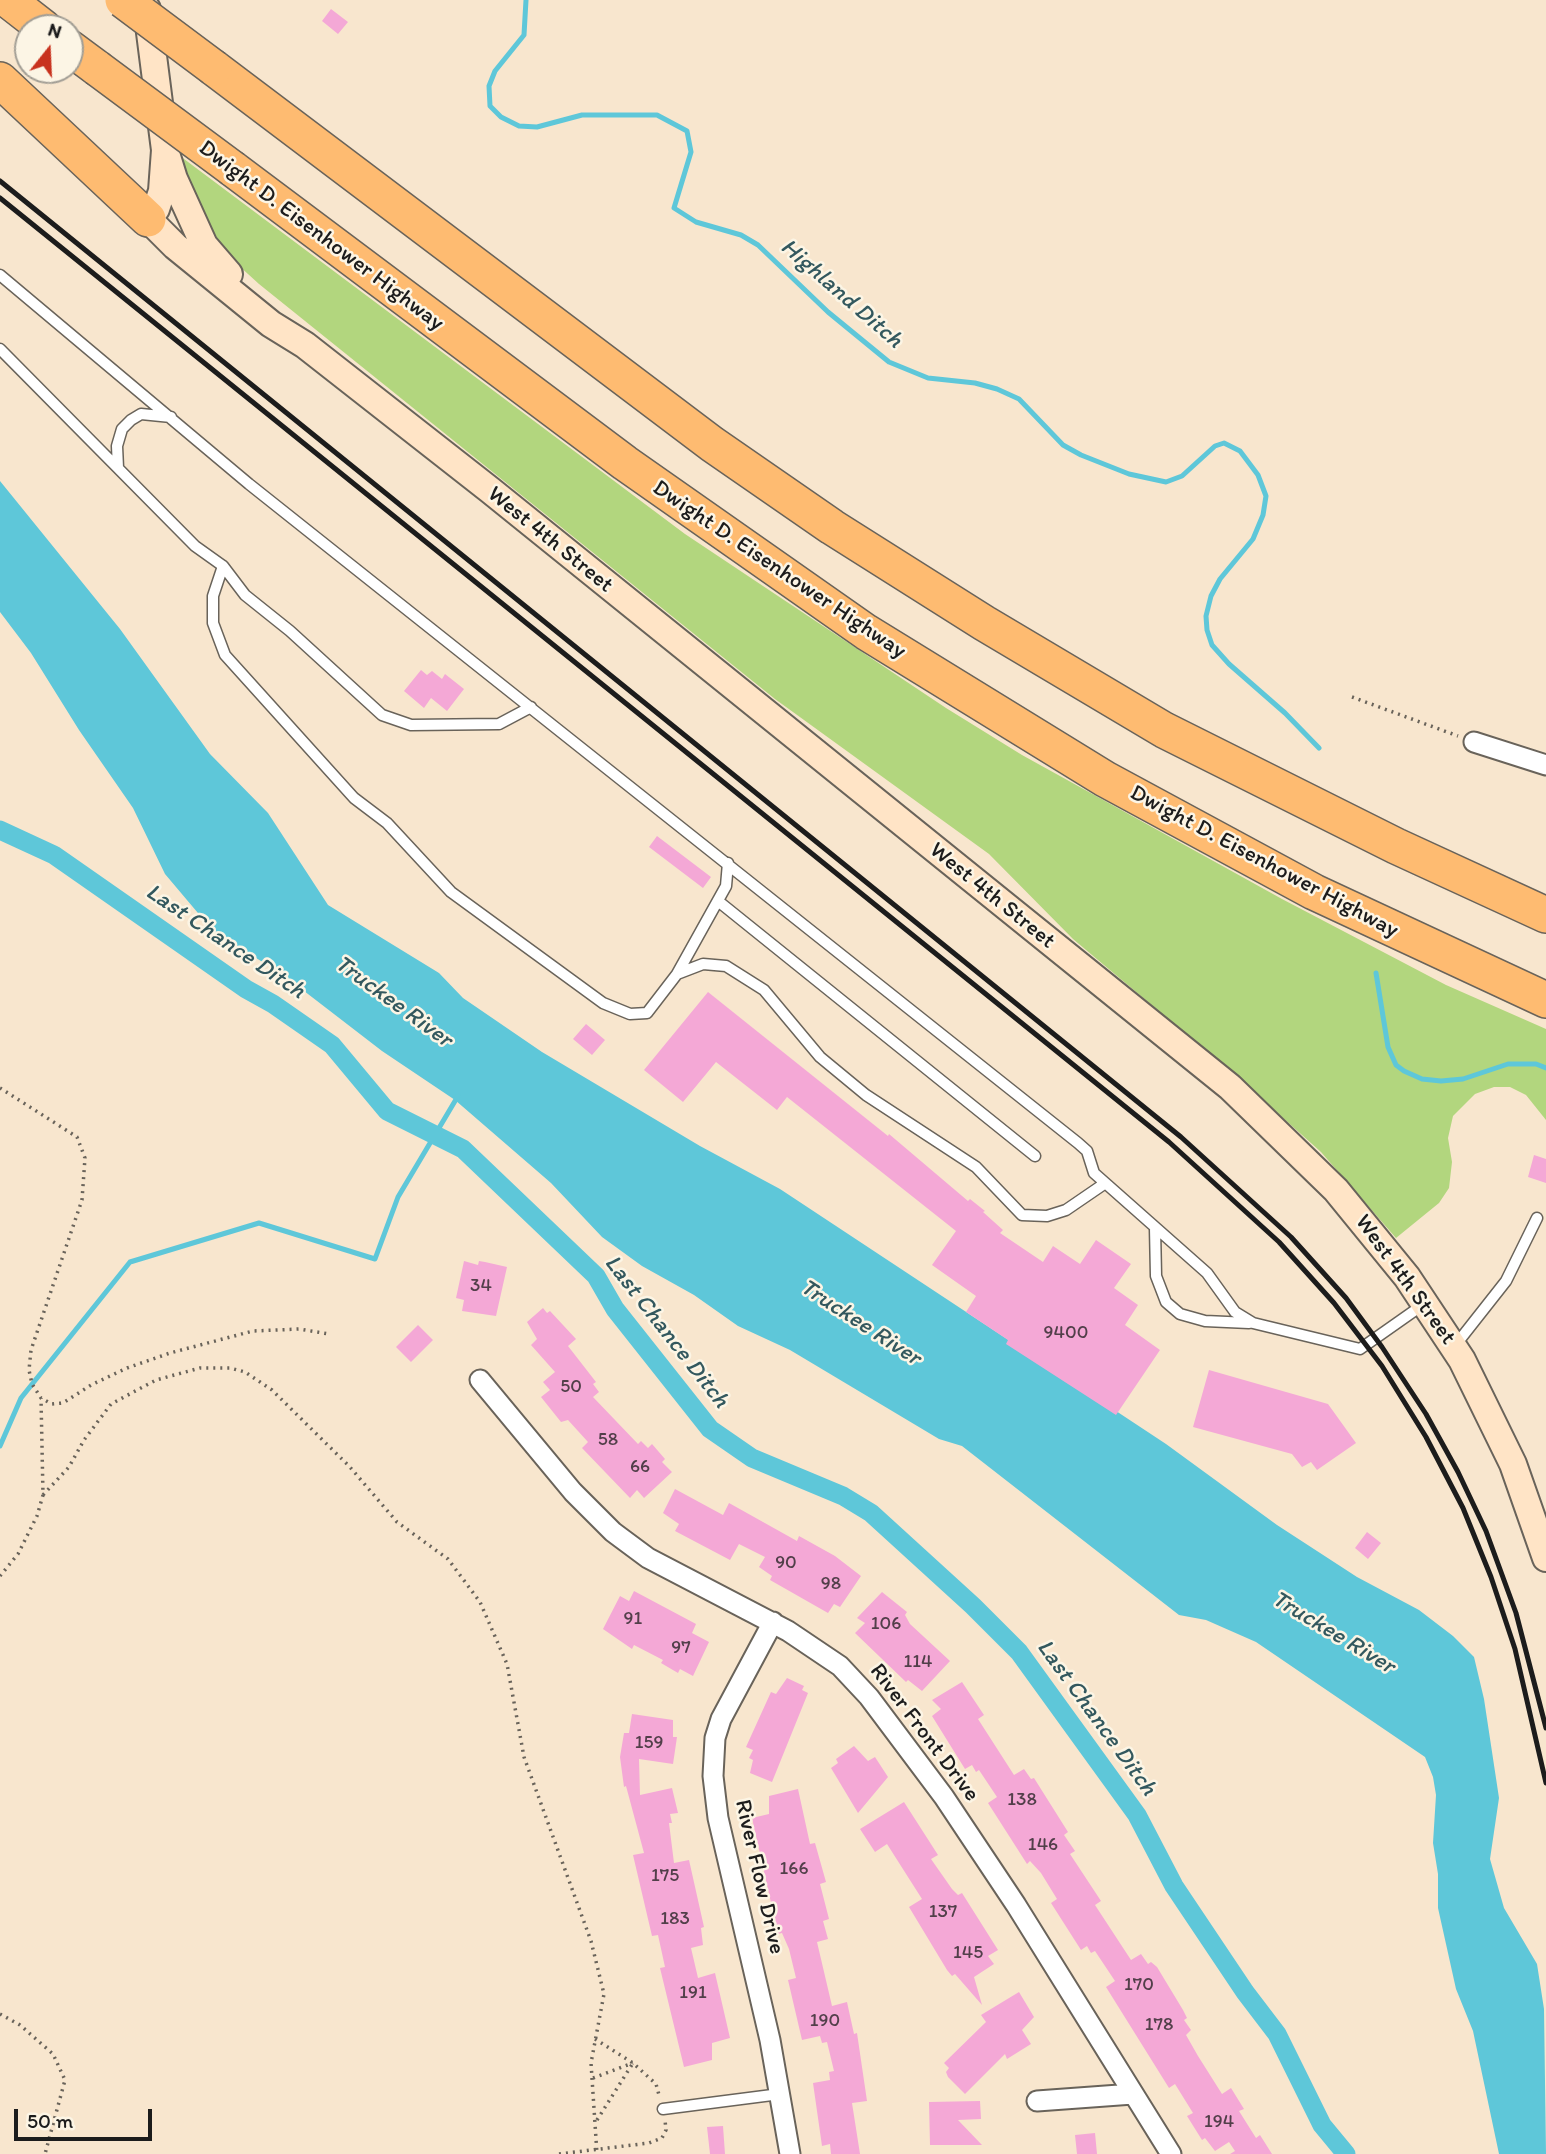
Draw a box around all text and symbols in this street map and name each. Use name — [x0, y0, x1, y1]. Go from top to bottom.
north arrow — [14, 14, 84, 84]
text: N — [45, 18, 65, 43]
street label: Dwight D. Eisenhower Highway — [193, 135, 449, 337]
water label: Highland Ditch — [774, 233, 908, 355]
street label: Dwight D. Eisenhower Highway — [647, 475, 911, 665]
street label: West 4th Street — [481, 481, 619, 599]
street label: Dwight D. Eisenhower Highway — [1125, 779, 1403, 945]
street label: West 4th Street — [923, 837, 1061, 955]
water label: Last Chance Ditch — [140, 878, 310, 1006]
water label: Truckee River — [329, 950, 457, 1054]
street label: West 4th Street — [1349, 1210, 1461, 1350]
water label: Last Chance Ditch — [597, 1250, 735, 1414]
water label: Truckee River — [794, 1273, 926, 1373]
house number: 34 — [470, 1275, 492, 1297]
house number: 9400 — [1044, 1322, 1088, 1344]
house number: 50 — [560, 1376, 582, 1398]
house number: 58 — [598, 1429, 618, 1451]
house number: 66 — [630, 1456, 650, 1478]
house number: 90 — [775, 1552, 797, 1574]
house number: 98 — [821, 1573, 841, 1595]
water label: Truckee River — [1266, 1585, 1400, 1681]
house number: 91 — [624, 1608, 642, 1630]
house number: 106 — [871, 1613, 901, 1635]
water label: Last Chance Ditch — [1030, 1634, 1162, 1802]
house number: 97 — [671, 1637, 691, 1659]
house number: 114 — [903, 1651, 933, 1673]
street label: River Front Drive — [863, 1659, 985, 1807]
house number: 159 — [635, 1732, 663, 1754]
house number: 138 — [1007, 1789, 1037, 1811]
street label: River Flow Drive — [728, 1797, 790, 1957]
house number: 146 — [1028, 1834, 1058, 1856]
house number: 166 — [780, 1858, 808, 1880]
house number: 175 — [651, 1865, 679, 1887]
house number: 137 — [929, 1901, 957, 1923]
house number: 183 — [660, 1908, 690, 1930]
house number: 145 — [953, 1942, 983, 1964]
house number: 170 — [1124, 1974, 1154, 1996]
house number: 191 — [679, 1982, 707, 2004]
house number: 190 — [810, 2010, 840, 2032]
house number: 178 — [1145, 2014, 1173, 2036]
scale bar — [18, 2094, 156, 2138]
text: 50 m — [27, 2108, 73, 2133]
house number: 194 — [1204, 2111, 1234, 2133]

